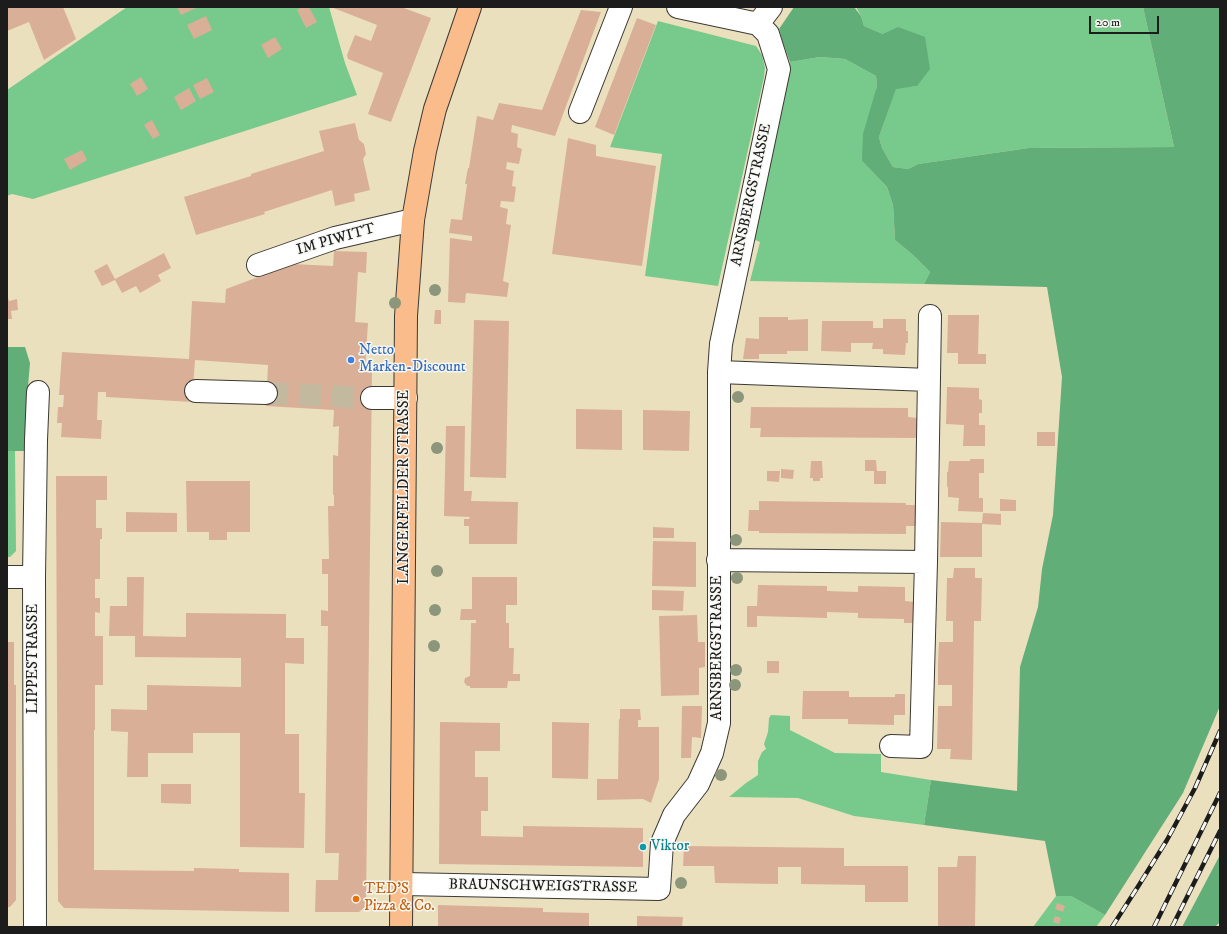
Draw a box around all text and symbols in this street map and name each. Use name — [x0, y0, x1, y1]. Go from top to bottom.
scale bar — [1091, 8, 1161, 34]
text: 20 m — [1096, 15, 1120, 30]
street label: ARNSBERGSTRASSE — [728, 122, 776, 268]
street label: IM PIWITT — [295, 220, 377, 260]
place label: Netto Marken-Discount — [359, 342, 466, 377]
marker: Netto Marken-Discount — [346, 355, 356, 365]
street label: LANGERFELDER STRASSE — [396, 390, 414, 584]
street label: ARNSBERGSTRASSE — [709, 575, 727, 721]
street label: LIPPESTRASSE — [25, 604, 43, 714]
place label: Viktor — [651, 838, 689, 856]
marker: Viktor — [638, 842, 648, 852]
street label: BRAUNSCHWEIGSTRASSE — [448, 876, 638, 898]
place label: TED'S Pizza & Co. — [364, 881, 435, 916]
marker: TED'S Pizza & Co. — [351, 894, 361, 904]

